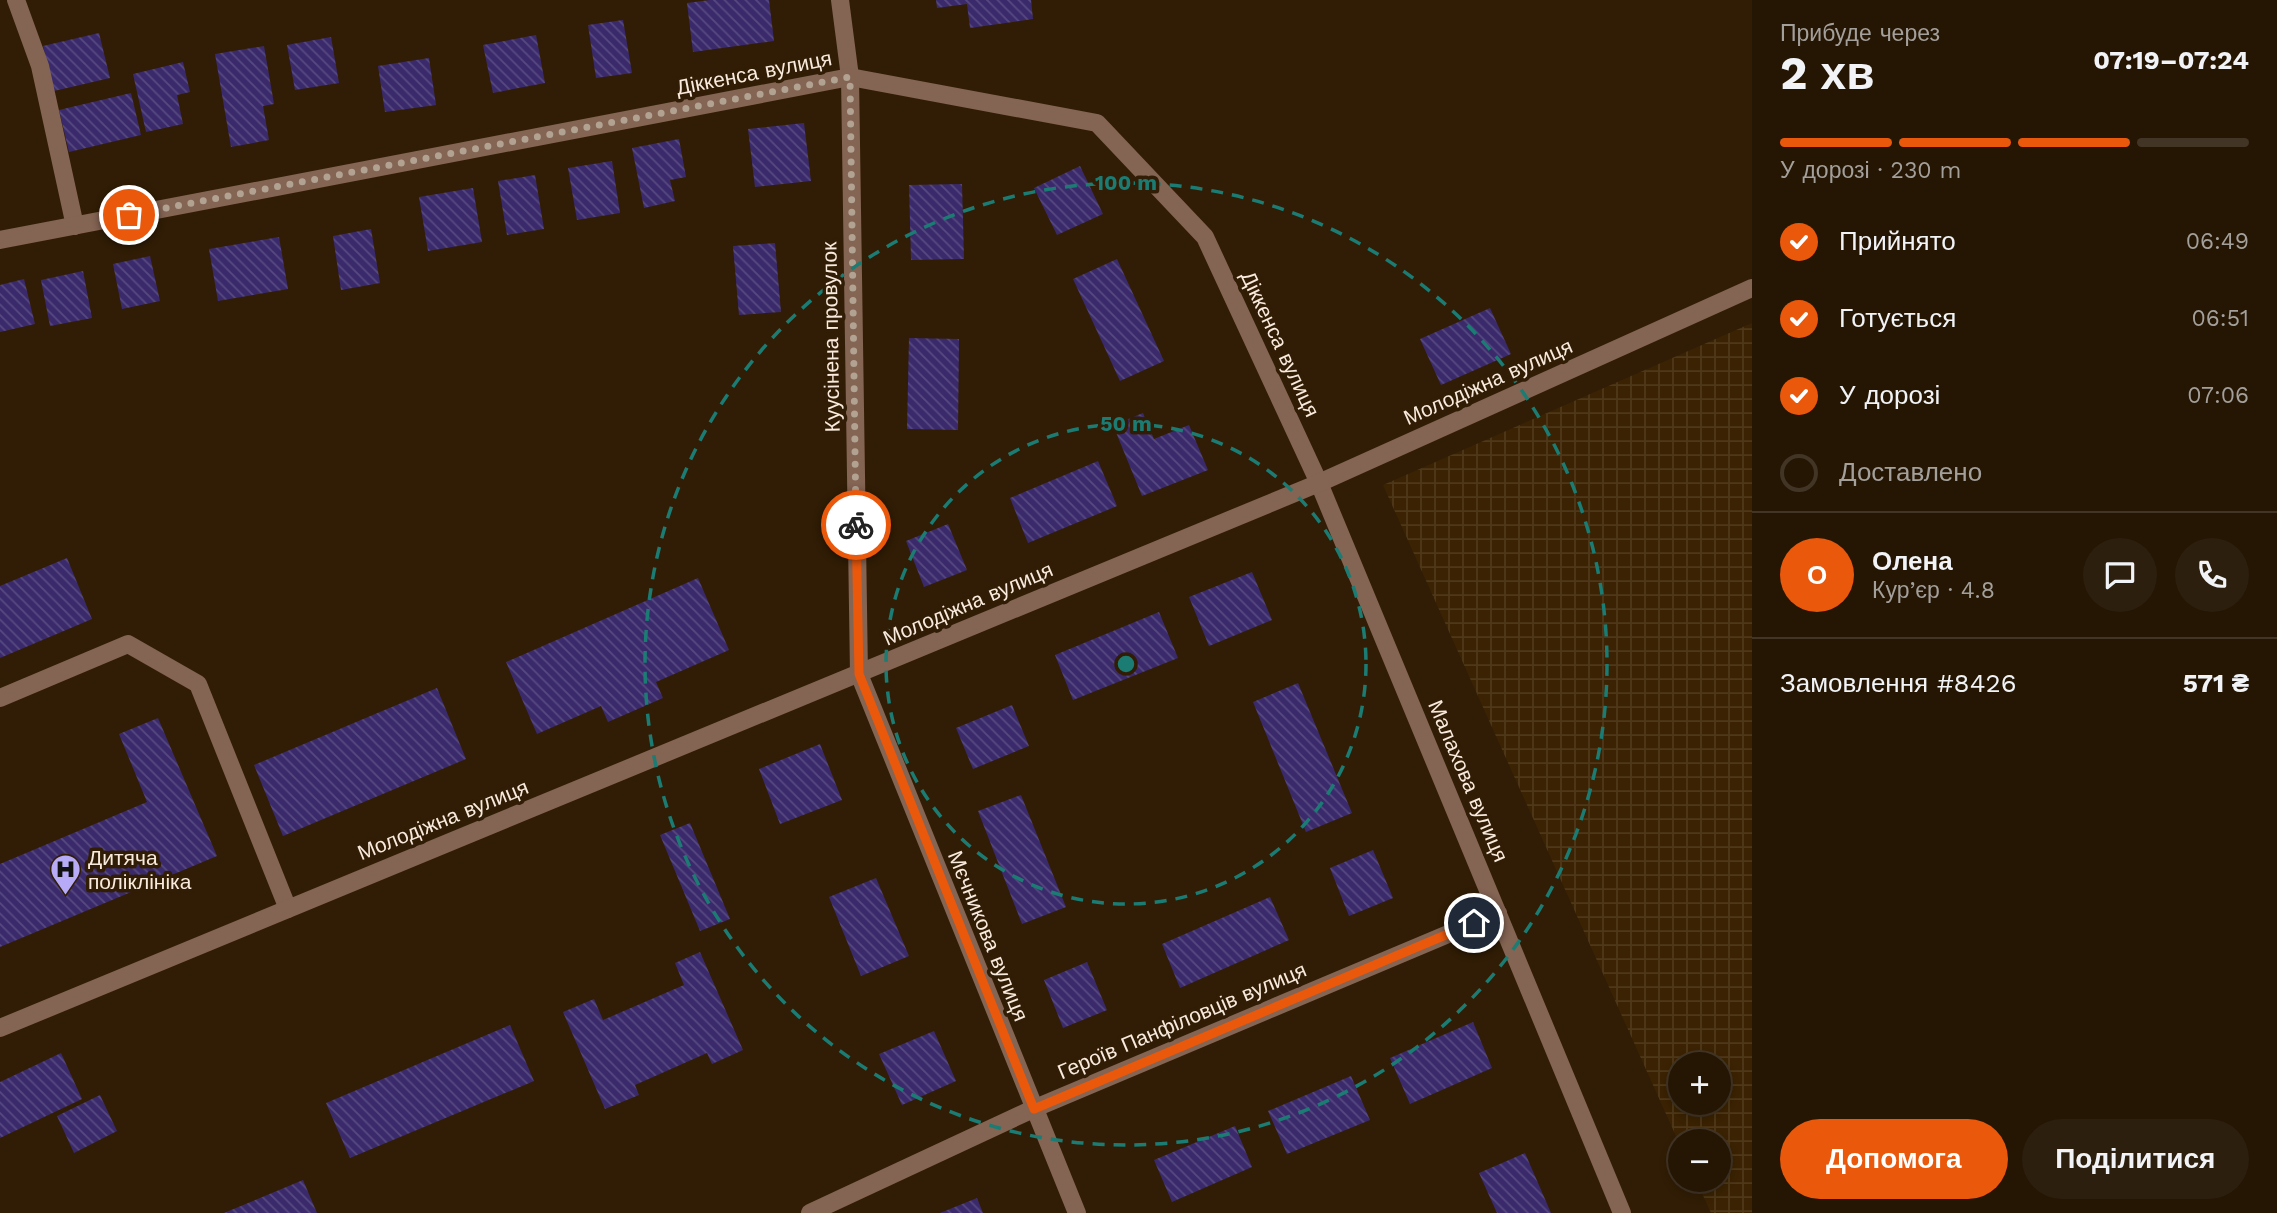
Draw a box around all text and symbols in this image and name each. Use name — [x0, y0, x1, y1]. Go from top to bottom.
text: Прибуде через — [1780, 20, 1940, 47]
street label: Діккенса вулиця — [674, 45, 834, 100]
text: 07:19–07:24 — [2093, 45, 2249, 75]
text: 2 хв — [1780, 46, 1874, 100]
text: У дорозі · 230 m — [1780, 157, 1961, 184]
text: 100 m — [1095, 170, 1157, 195]
pin — [99, 185, 159, 245]
icon: bag — [110, 196, 148, 234]
icon: check — [1780, 223, 1818, 261]
text: Прийнято — [1839, 226, 1956, 256]
text: 06:49 — [2186, 228, 2249, 255]
street label: Куусінена провулок — [816, 241, 845, 433]
street label: Діккенса вулиця — [1236, 267, 1325, 421]
icon: check — [1780, 300, 1818, 338]
text: Готується — [1839, 303, 1956, 333]
text: 06:51 — [2192, 305, 2249, 332]
street label: Молодіжна вулиця — [1399, 333, 1576, 430]
icon: check — [1780, 377, 1818, 415]
text: У дорозі — [1839, 380, 1940, 410]
text: 07:06 — [2187, 382, 2249, 409]
text: 50 m — [1100, 411, 1152, 436]
text: Доставлено — [1839, 457, 1982, 487]
courier — [821, 490, 891, 560]
icon: bike — [837, 506, 875, 544]
button: chat — [2083, 538, 2157, 612]
button: phone — [2175, 538, 2249, 612]
text: Олена — [1872, 546, 1953, 576]
street label: Молодіжна вулиця — [879, 556, 1057, 651]
text: О — [1807, 560, 1827, 590]
text: Кур’єр · 4.8 — [1872, 577, 1995, 604]
centre of rings — [1114, 652, 1138, 676]
text: Замовлення #8426 — [1780, 668, 2017, 698]
text: 571 ₴ — [2183, 668, 2249, 698]
street label: Малахова вулиця — [1423, 696, 1514, 865]
street label: Молодіжна вулиця — [354, 774, 532, 865]
place label: Дитяча поліклініка — [88, 845, 192, 894]
street label: Мєчникова вулиця — [943, 847, 1034, 1025]
hospital icon: Дитяча поліклініка — [48, 853, 82, 897]
pin — [1444, 893, 1504, 953]
icon: home — [1455, 904, 1493, 942]
street label: Героїв Панфіловців вулиця — [1054, 957, 1310, 1084]
map controls — [1668, 1052, 1731, 1192]
button: + — [1668, 1052, 1731, 1115]
button: Допомога — [1780, 1119, 2008, 1199]
button: Поділитися — [2022, 1119, 2249, 1199]
button: − — [1668, 1129, 1731, 1192]

